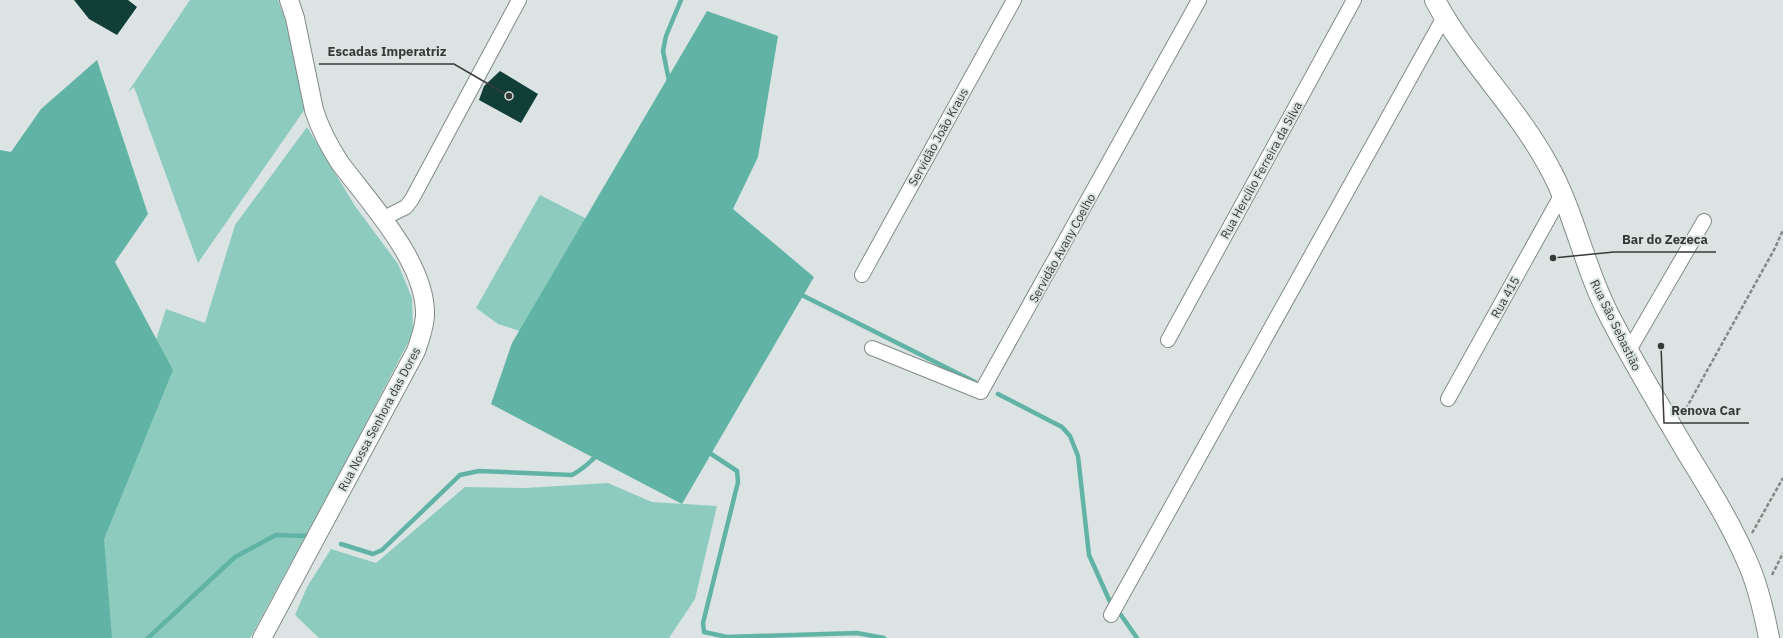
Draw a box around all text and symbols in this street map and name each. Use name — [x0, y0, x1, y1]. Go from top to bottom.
callout: Escadas Imperatriz — [319, 39, 454, 64]
text: Escadas Imperatriz — [327, 43, 447, 60]
street label: Servidão João Kraus — [905, 85, 971, 189]
street label: Rua Hercílio Ferreira da Silva — [1217, 98, 1305, 241]
street label: Servidão Avany Coelho — [1026, 190, 1098, 305]
callout: Bar do Zezeca — [1614, 227, 1716, 252]
text: Bar do Zezeca — [1622, 231, 1708, 248]
street label: Rua 415 — [1487, 274, 1523, 320]
street label: Rua São Sebastião — [1587, 277, 1645, 373]
street label: Rua Nossa Senhora das Dores — [335, 344, 423, 494]
callout: Renova Car — [1664, 398, 1749, 423]
text: Renova Car — [1671, 402, 1741, 419]

